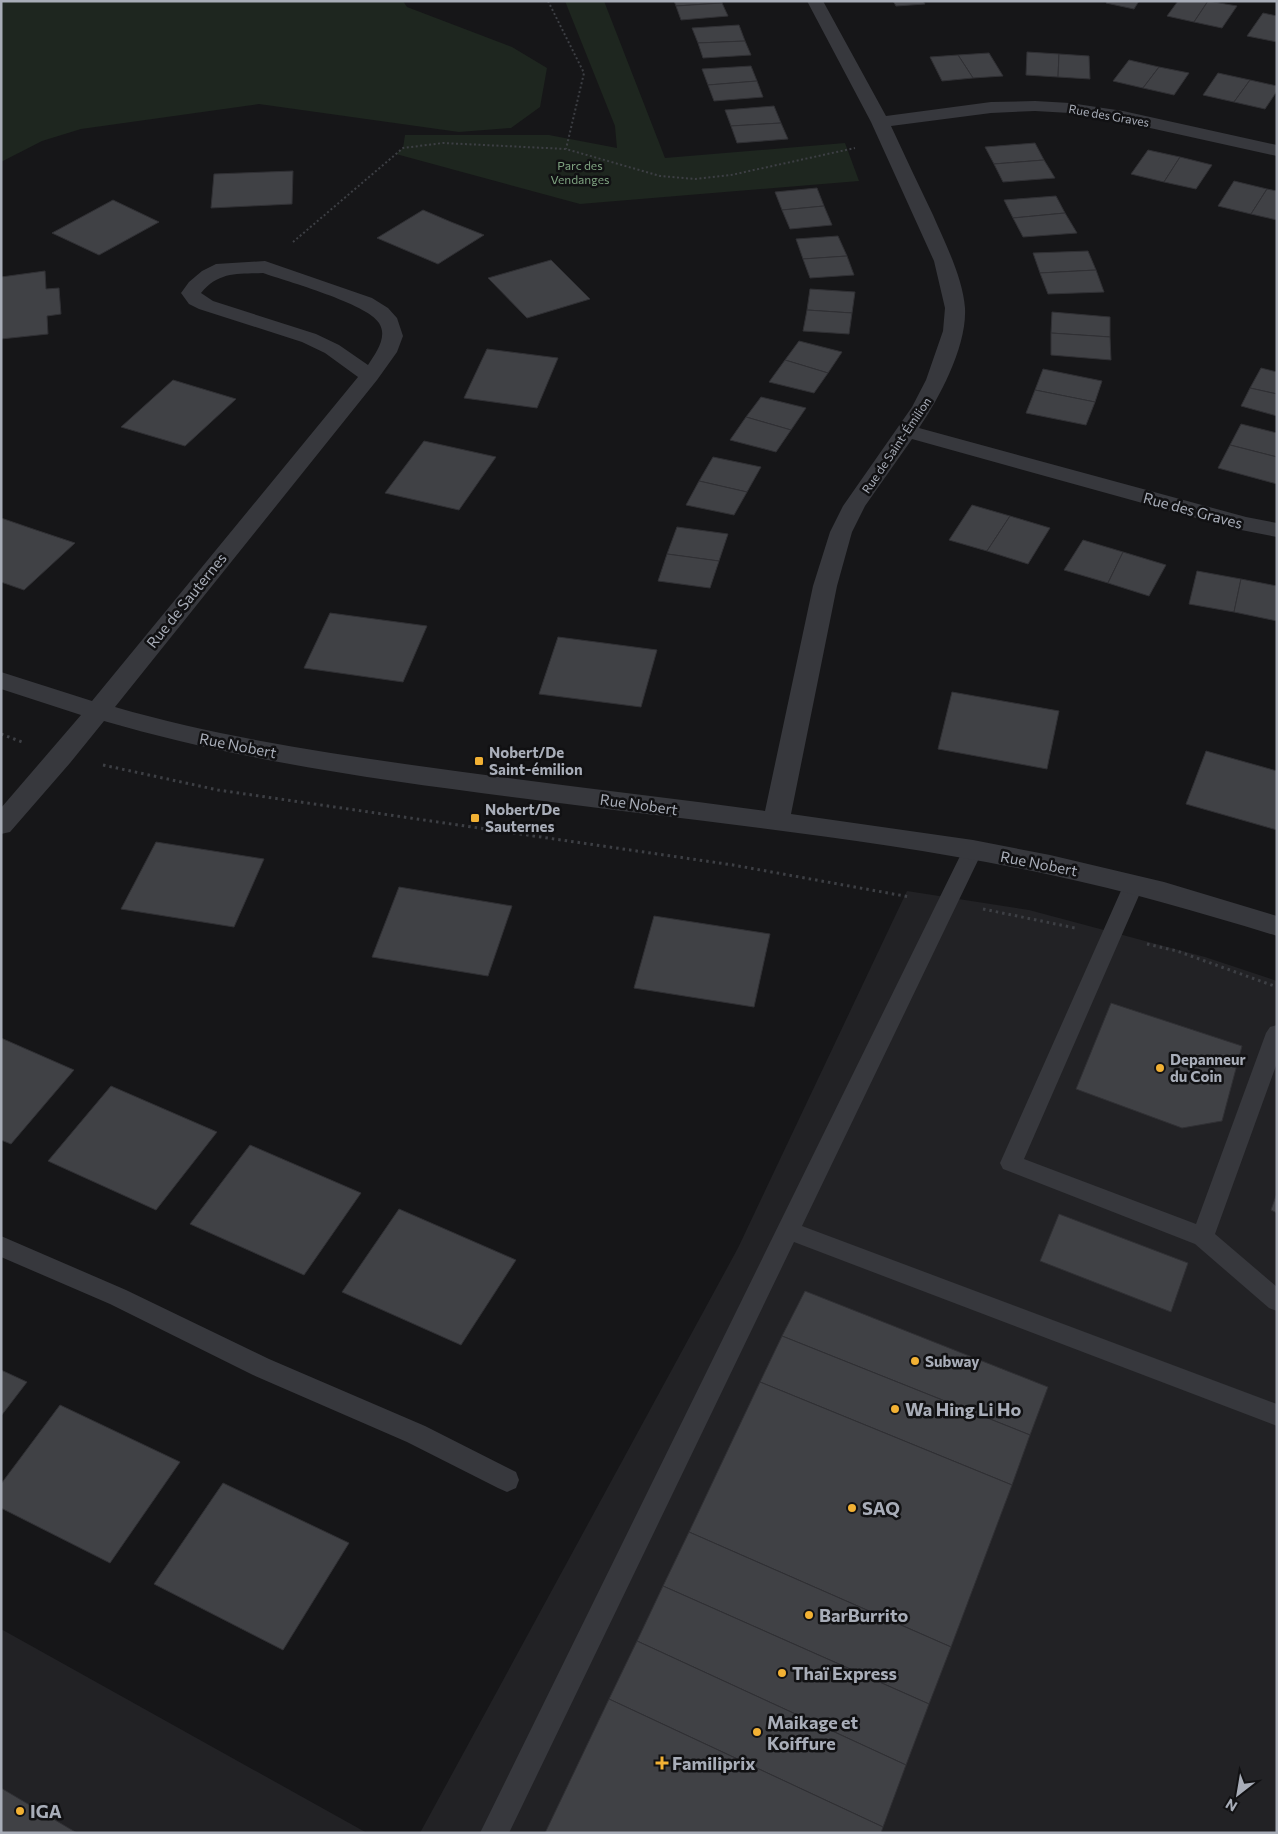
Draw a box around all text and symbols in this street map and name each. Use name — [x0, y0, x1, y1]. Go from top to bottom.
street label: Rue des Graves — [1068, 101, 1150, 129]
park label: Parc des Vendanges — [551, 158, 609, 186]
street label: Rue de Saint-Émilion — [859, 394, 933, 496]
street label: Rue des Graves — [1141, 488, 1245, 532]
street label: Rue de Sauternes — [142, 549, 230, 651]
street label: Rue Nobert — [198, 729, 278, 761]
place label: Nobert/De Saint-émilion — [489, 743, 583, 778]
marker: Nobert/De Saint-émilion — [473, 755, 485, 767]
street label: Rue Nobert — [599, 790, 679, 818]
place label: Nobert/De Sauternes — [485, 800, 560, 835]
marker: Nobert/De Sauternes — [469, 812, 481, 824]
street label: Rue Nobert — [999, 847, 1079, 879]
place label: Depanneur du Coin — [1170, 1050, 1246, 1085]
marker: Depanneur du Coin — [1154, 1062, 1166, 1074]
place label: Subway — [925, 1352, 980, 1370]
marker: Subway — [909, 1355, 921, 1367]
place label: Wa Hing Li Ho — [905, 1398, 1021, 1420]
marker: Wa Hing Li Ho — [889, 1403, 901, 1415]
place label: SAQ — [862, 1497, 900, 1519]
marker: SAQ — [846, 1502, 858, 1514]
place label: BarBurrito — [819, 1604, 908, 1626]
marker: BarBurrito — [803, 1609, 815, 1621]
place label: Thaï Express — [792, 1662, 897, 1684]
marker: Thaï Express — [776, 1667, 788, 1679]
place label: Maikage et Koiffure — [767, 1711, 859, 1754]
marker: Maikage et Koiffure — [751, 1726, 763, 1738]
place label: Familiprix — [672, 1752, 755, 1774]
marker: Familiprix — [656, 1757, 668, 1769]
north arrow — [1213, 1769, 1263, 1819]
text: N — [1222, 1796, 1240, 1816]
place label: IGA — [30, 1800, 62, 1822]
marker: IGA — [14, 1805, 26, 1817]

